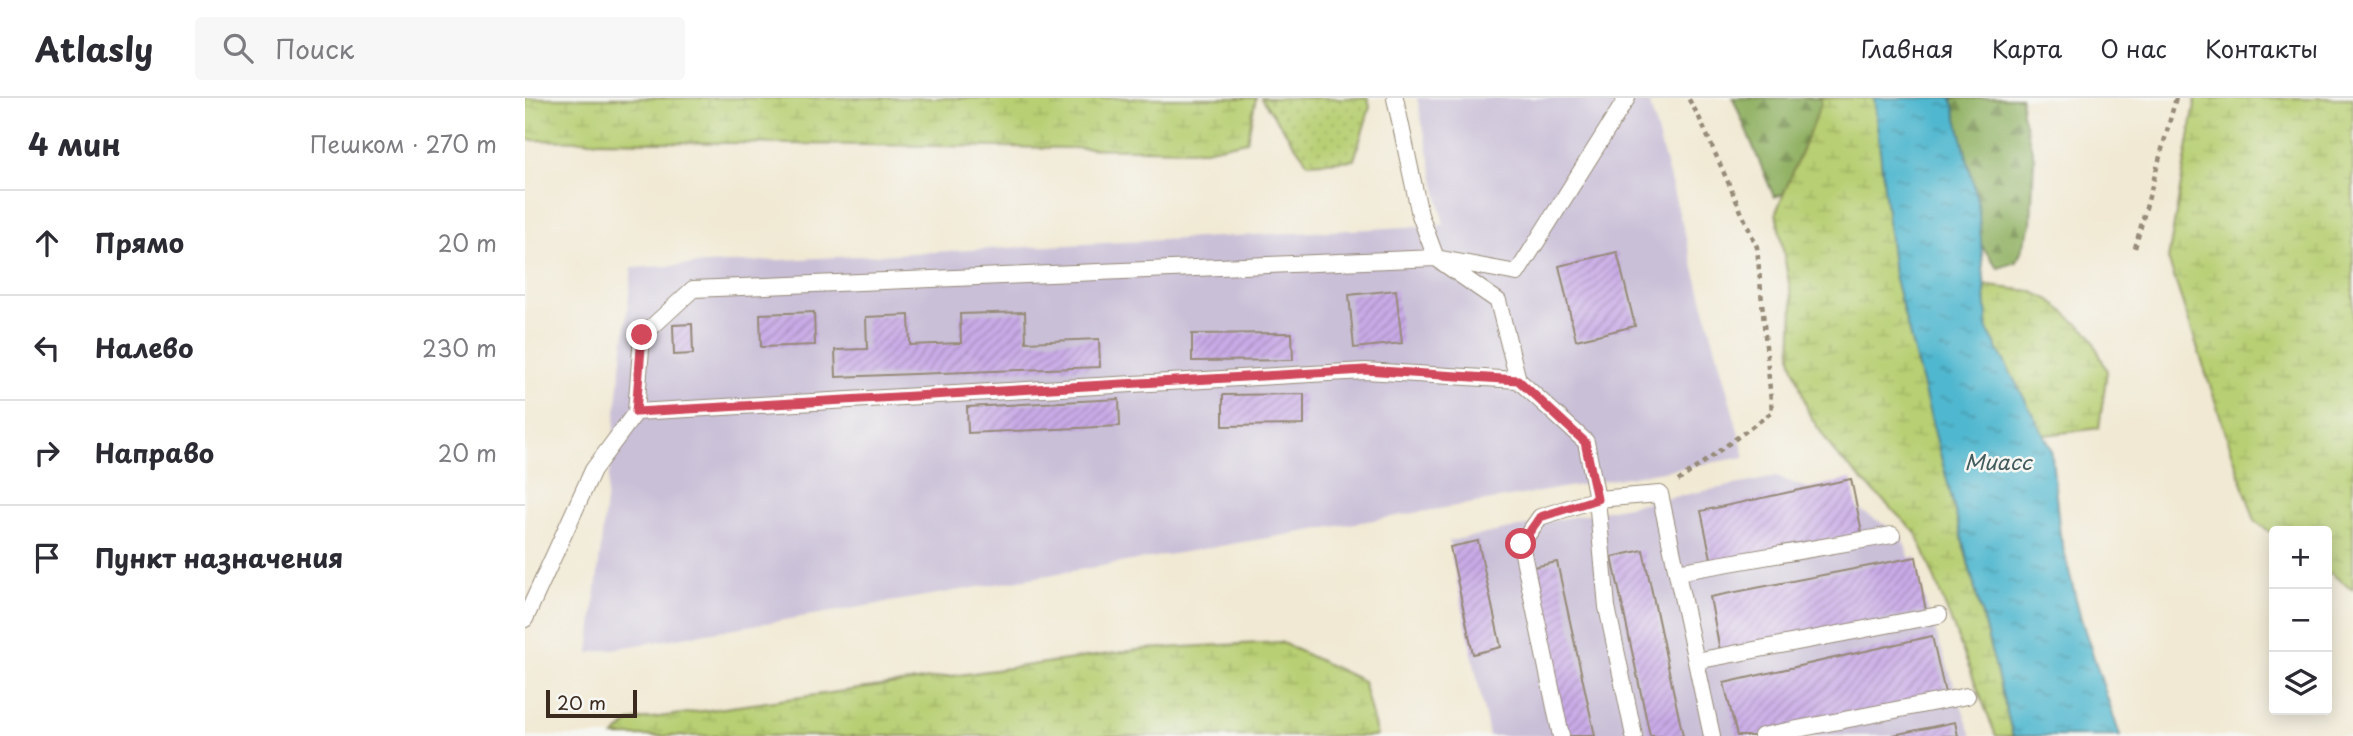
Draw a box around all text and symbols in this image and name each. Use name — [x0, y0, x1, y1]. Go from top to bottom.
search box — [195, 17, 685, 80]
text: Atlasly — [35, 23, 153, 73]
icon: search — [219, 29, 257, 67]
text: Поиск — [275, 29, 354, 68]
text: Главная — [1861, 30, 1954, 66]
text: Карта — [1992, 30, 2062, 66]
text: О нас — [2100, 30, 2167, 66]
text: Контакты — [2205, 30, 2318, 66]
text: 4 мин — [28, 121, 121, 166]
text: Пешком · 270 m — [310, 126, 497, 161]
text: Прямо — [95, 223, 184, 262]
icon: ahead — [28, 224, 66, 262]
text: 20 m — [438, 225, 497, 260]
route end — [626, 319, 657, 350]
text: Налево — [95, 328, 193, 367]
icon: left — [28, 329, 66, 367]
text: 230 m — [422, 330, 497, 365]
text: Направо — [95, 433, 214, 472]
icon: right — [28, 434, 66, 472]
text: 20 m — [438, 435, 497, 470]
water label: Миасс — [1964, 445, 2034, 477]
map controls — [2269, 526, 2332, 715]
button: + — [2269, 526, 2332, 589]
route start — [1505, 528, 1536, 559]
text: Пункт назначения — [95, 538, 343, 577]
icon: arrive — [28, 539, 66, 577]
button: − — [2269, 589, 2332, 652]
button: layers — [2269, 652, 2332, 715]
scale bar — [546, 687, 637, 719]
text: 20 m — [557, 688, 606, 716]

